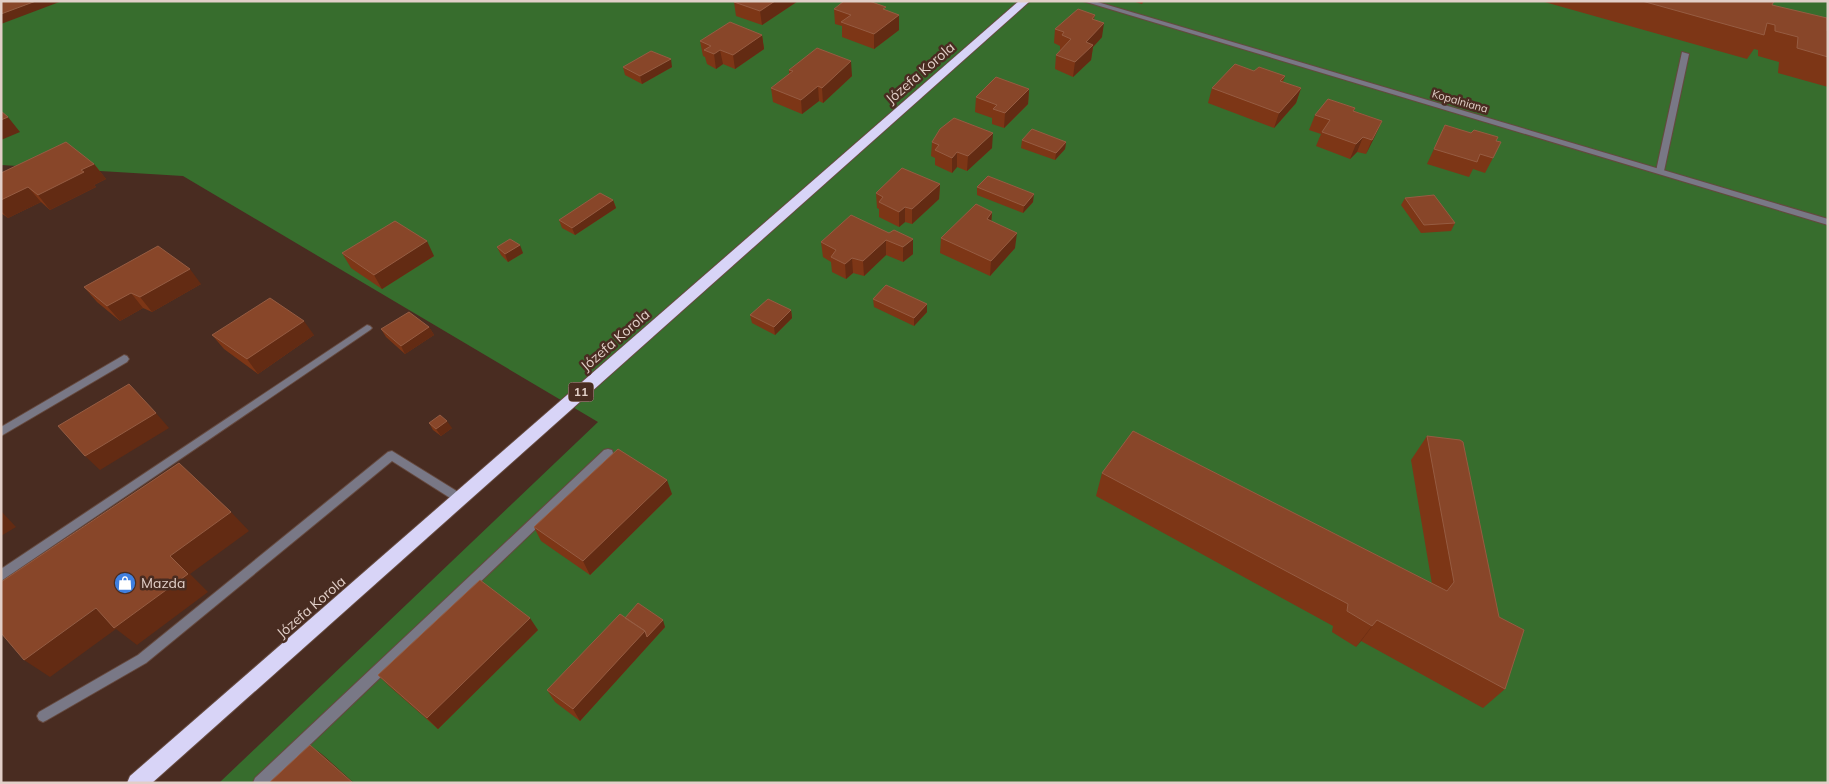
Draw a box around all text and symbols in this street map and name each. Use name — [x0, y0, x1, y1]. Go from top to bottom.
street label: Józefa Korola — [882, 38, 958, 108]
street label: Kopalniana — [1430, 86, 1490, 116]
street label: Józefa Korola — [577, 305, 653, 375]
road number: 11 — [568, 382, 594, 402]
shop icon: Mazda — [113, 571, 137, 595]
street label: Józefa Korola — [273, 572, 349, 642]
place label: Mazda — [141, 574, 185, 592]

